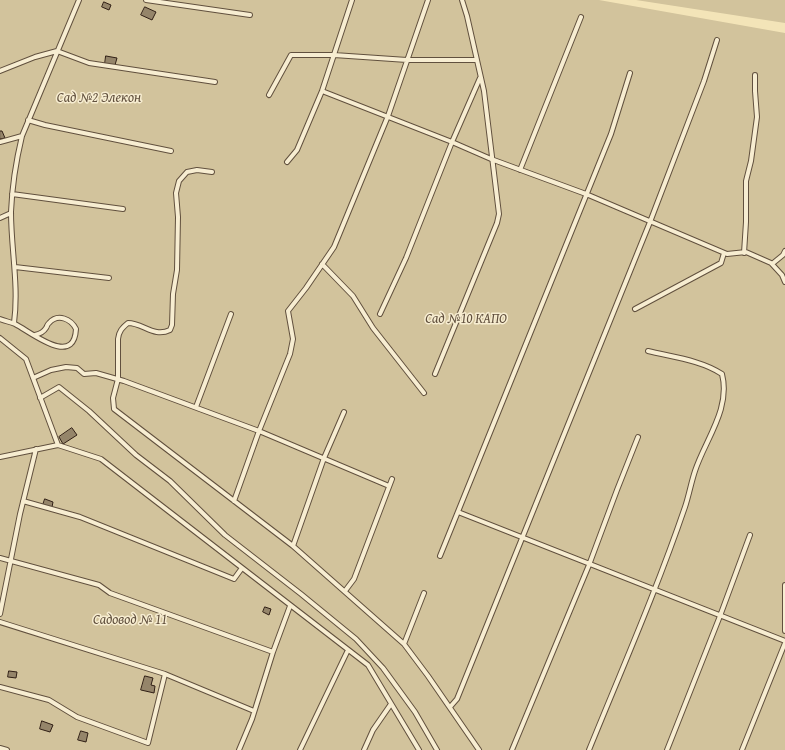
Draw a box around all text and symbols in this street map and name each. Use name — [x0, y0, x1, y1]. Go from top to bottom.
park label: Сад №2 Элекон — [57, 90, 141, 106]
park label: Сад №10 КАПО — [425, 311, 507, 327]
park label: Садовод № 11 — [93, 612, 167, 628]

